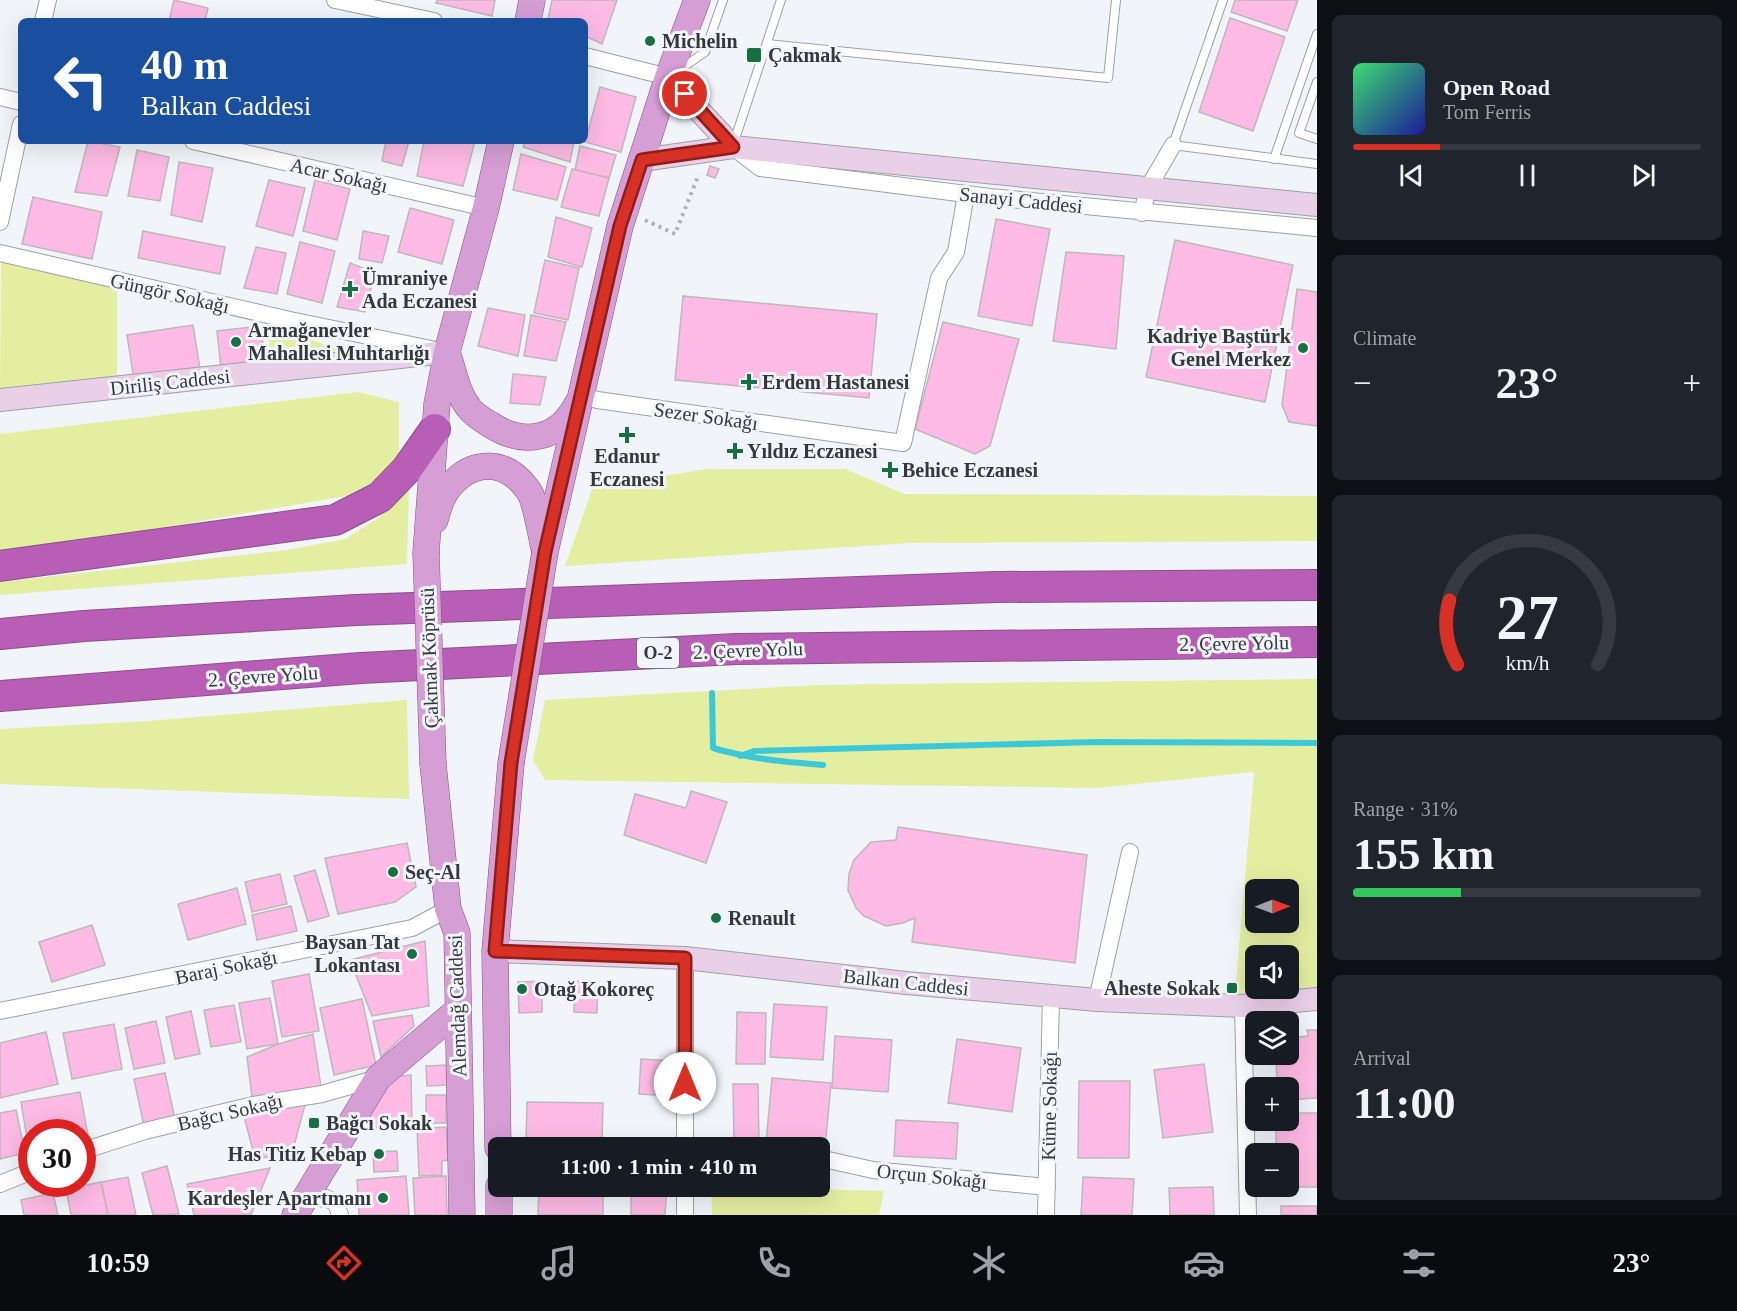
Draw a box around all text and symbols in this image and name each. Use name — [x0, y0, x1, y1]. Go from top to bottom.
place label: Michelin — [662, 30, 738, 52]
marker: Michelin — [643, 34, 657, 48]
icon: left — [42, 42, 120, 120]
text: 40 m — [141, 42, 229, 88]
place label: Çakmak — [768, 44, 842, 67]
marker: Çakmak — [745, 46, 763, 64]
pin — [659, 68, 710, 119]
text: Open Road — [1443, 75, 1550, 100]
icon: arrive — [668, 77, 701, 110]
text: Balkan Caddesi — [141, 91, 311, 121]
text: Tom Ferris — [1443, 101, 1531, 123]
street label: Acar Sokağı — [288, 153, 390, 198]
icon: previous — [1395, 159, 1428, 192]
icon: pause — [1511, 159, 1544, 192]
icon: next — [1627, 159, 1660, 192]
street label: Sanayi Caddesi — [958, 183, 1084, 218]
place label: Ümraniye Ada Eczanesi — [362, 267, 477, 312]
street label: Güngör Sokağı — [108, 269, 232, 318]
marker: Ümraniye Ada Eczanesi — [343, 282, 357, 296]
place label: Armağanevler Mahallesi Muhtarlığı — [248, 319, 430, 365]
place label: Kadriye Baştürk Genel Merkez — [1147, 325, 1292, 370]
text: Climate — [1353, 327, 1416, 349]
marker: Armağanevler Mahallesi Muhtarlığı — [229, 335, 243, 349]
marker: Kadriye Baştürk Genel Merkez — [1296, 341, 1310, 355]
text: 23° — [1496, 358, 1559, 408]
street label: Diriliş Caddesi — [109, 365, 232, 400]
text: − — [1353, 365, 1372, 401]
text: + — [1682, 365, 1701, 401]
place label: Erdem Hastanesi — [762, 371, 910, 393]
marker: Erdem Hastanesi — [740, 373, 758, 391]
street label: Sezer Sokağı — [652, 398, 760, 435]
marker: Edanur Eczanesi — [620, 428, 634, 442]
place label: Yıldız Eczanesi — [747, 440, 878, 462]
marker: Yıldız Eczanesi — [728, 444, 742, 458]
place label: Edanur Eczanesi — [590, 445, 665, 490]
place label: Behice Eczanesi — [902, 459, 1039, 481]
marker: Behice Eczanesi — [883, 463, 897, 477]
text: 27 — [1496, 583, 1558, 652]
street label: Çakmak Köprüsü — [416, 587, 443, 729]
street label: 2. Çevre Yolu — [1179, 631, 1289, 656]
street label: 2. Çevre Yolu — [693, 637, 803, 664]
road number: O-2 — [637, 638, 679, 668]
text: km/h — [1505, 651, 1549, 675]
street label: 2. Çevre Yolu — [207, 661, 319, 692]
text: Range · 31% — [1353, 798, 1457, 820]
text: 155 km — [1353, 829, 1494, 879]
place label: Seç-Al — [405, 861, 461, 884]
marker: Seç-Al — [386, 865, 400, 879]
north arrow — [1245, 879, 1299, 933]
map controls — [1245, 879, 1299, 1197]
place label: Renault — [728, 907, 796, 929]
marker: Renault — [709, 911, 723, 925]
place label: Baysan Tat Lokantası — [305, 931, 400, 976]
street label: Alemdağ Caddesi — [444, 934, 471, 1078]
street label: Baraj Sokağı — [173, 945, 280, 990]
button: sound — [1245, 945, 1299, 999]
marker: Baysan Tat Lokantası — [405, 947, 419, 961]
street label: Balkan Caddesi — [842, 964, 970, 1000]
place label: Aheste Sokak — [1104, 977, 1221, 999]
place label: Otağ Kokoreç — [534, 978, 654, 1001]
marker: Aheste Sokak — [1225, 981, 1239, 995]
marker: Otağ Kokoreç — [515, 982, 529, 996]
button: layers — [1245, 1011, 1299, 1065]
text: Arrival — [1353, 1047, 1411, 1069]
position arrow — [653, 1051, 717, 1115]
street label: Küme Sokağı — [1037, 1051, 1062, 1161]
button: + — [1245, 1077, 1299, 1131]
text: 11:00 — [1353, 1078, 1456, 1128]
street label: Bağcı Sokağı — [175, 1089, 285, 1136]
place label: Bağcı Sokak — [326, 1112, 433, 1135]
marker: Bağcı Sokak — [307, 1116, 321, 1130]
speed limit sign: 30 — [18, 1119, 96, 1197]
place label: Has Titiz Kebap — [228, 1143, 367, 1166]
button: − — [1245, 1143, 1299, 1197]
marker: Has Titiz Kebap — [372, 1147, 386, 1161]
text: 11:00 · 1 min · 410 m — [561, 1154, 757, 1179]
street label: Orçun Sokağı — [876, 1159, 989, 1194]
place label: Kardeşler Apartmanı — [187, 1187, 371, 1210]
marker: Kardeşler Apartmanı — [376, 1191, 390, 1205]
icon: directions — [323, 1242, 365, 1284]
icon: music — [538, 1242, 580, 1284]
icon: phone — [753, 1242, 795, 1284]
icon: climate — [968, 1242, 1010, 1284]
icon: car — [1183, 1242, 1225, 1284]
icon: filters — [1398, 1242, 1440, 1284]
text: 10:59 — [87, 1248, 150, 1278]
text: 23° — [1613, 1248, 1650, 1278]

